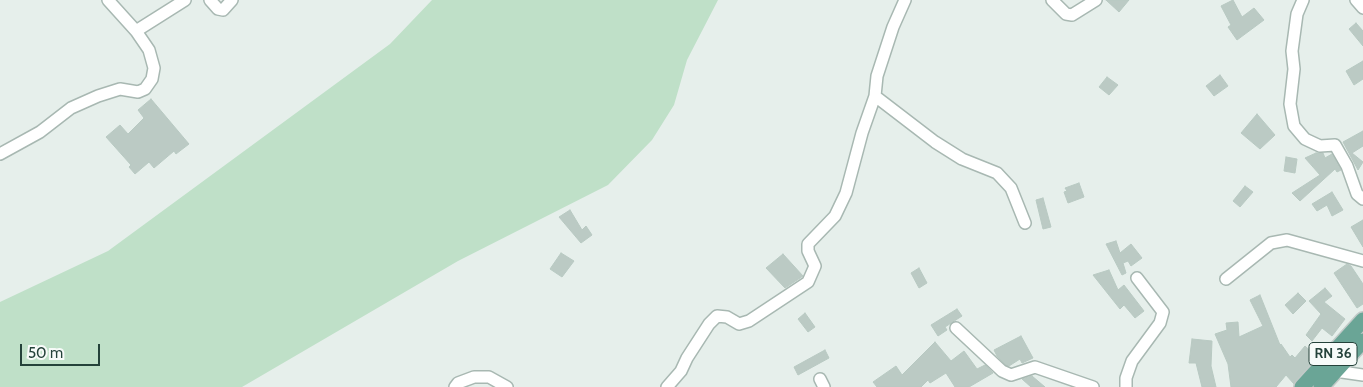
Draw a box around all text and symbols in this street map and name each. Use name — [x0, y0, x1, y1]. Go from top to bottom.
scale bar — [22, 334, 102, 366]
road number: RN 36 — [1309, 342, 1357, 366]
text: 50 m — [28, 344, 63, 362]

